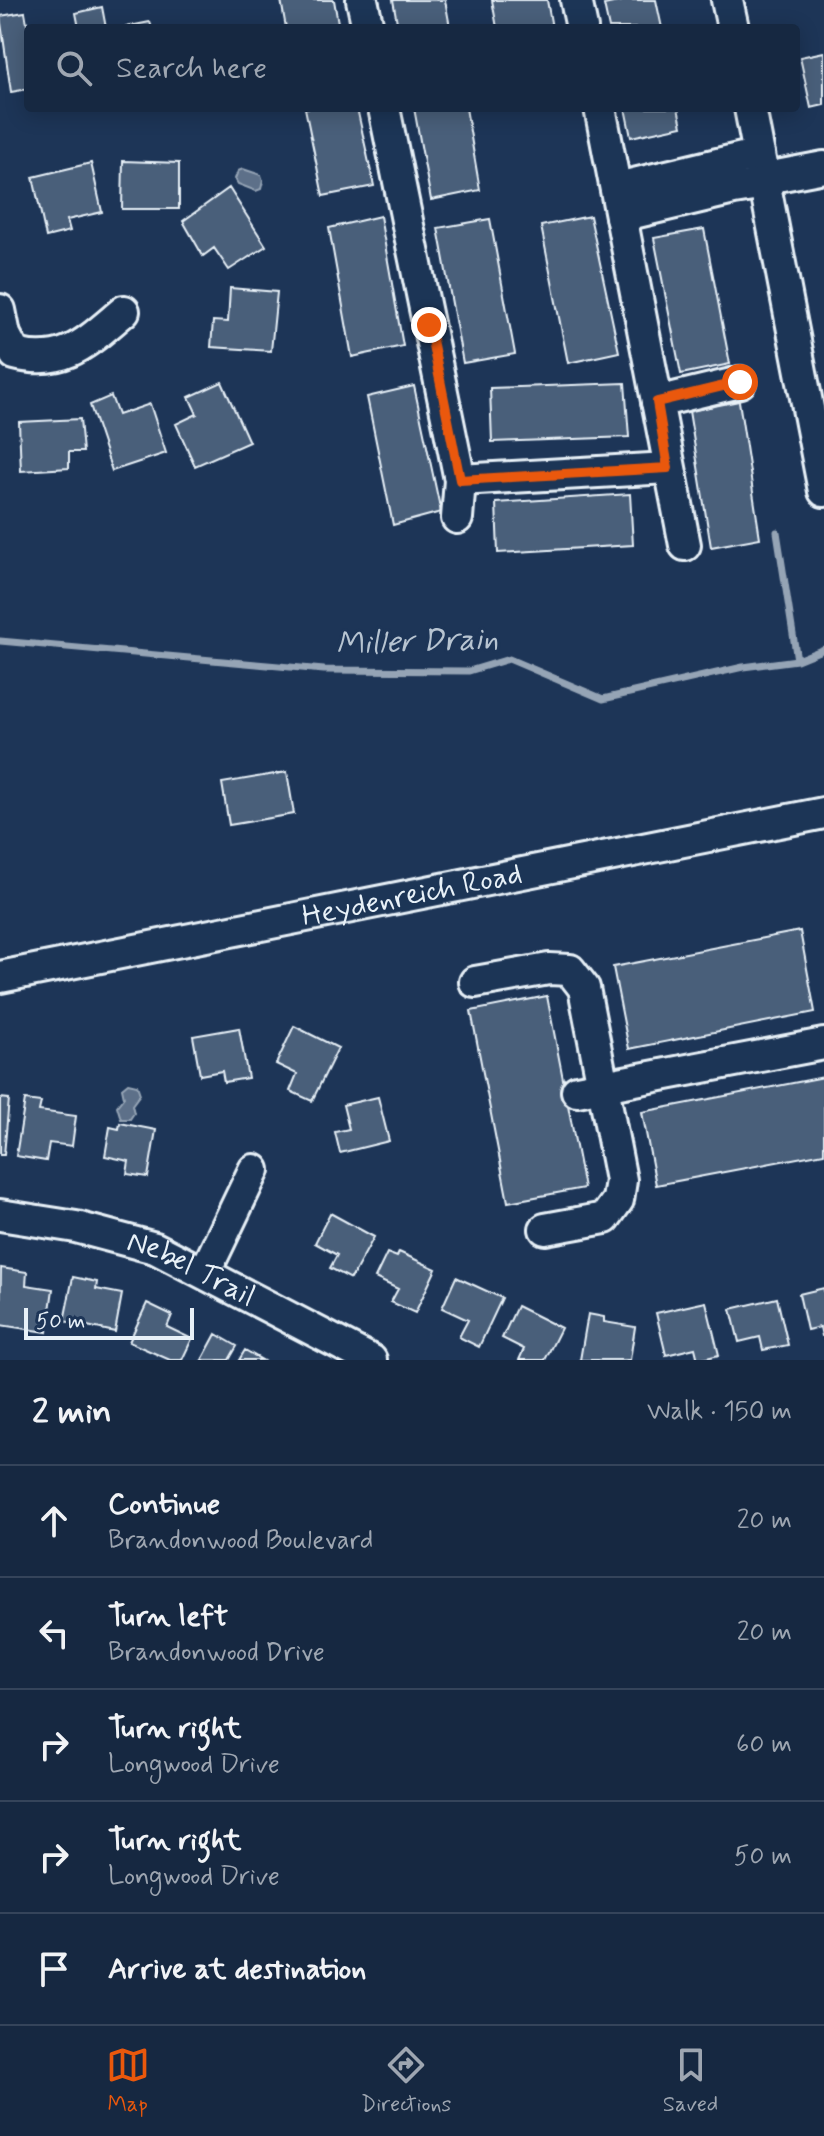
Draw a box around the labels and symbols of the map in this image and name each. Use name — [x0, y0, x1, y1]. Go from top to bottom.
route end — [411, 307, 447, 343]
route start — [722, 364, 758, 400]
water label: Miller Drain — [335, 618, 499, 666]
street label: Heydenreich Road — [298, 854, 525, 936]
street label: Nebel Trail — [123, 1222, 262, 1316]
scale bar — [24, 1304, 194, 1340]

